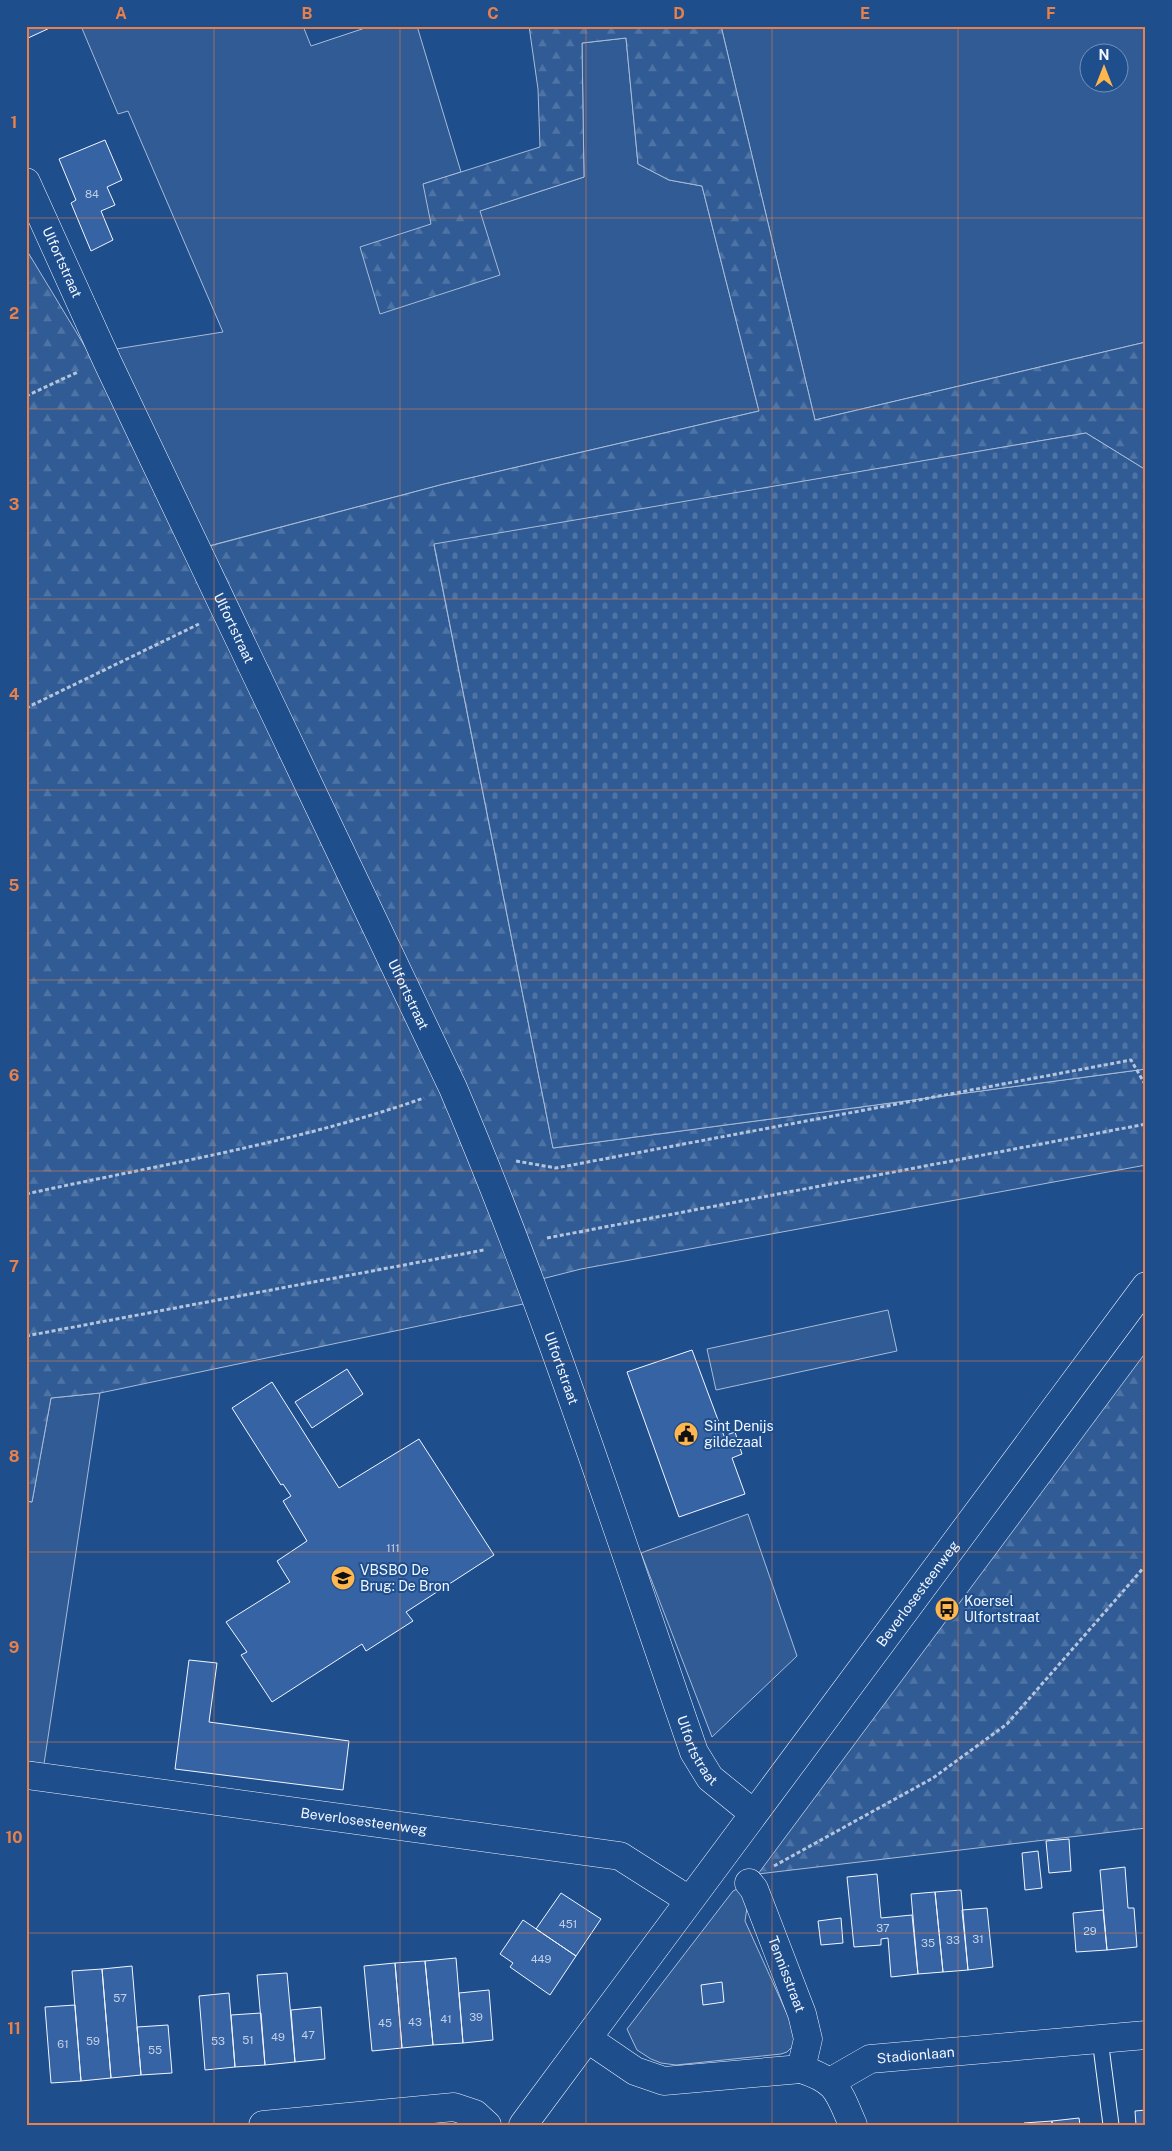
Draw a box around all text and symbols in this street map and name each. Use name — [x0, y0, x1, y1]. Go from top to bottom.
text: A — [115, 4, 127, 23]
text: B — [302, 4, 313, 23]
text: C — [487, 4, 499, 23]
text: D — [673, 4, 685, 23]
text: E — [860, 4, 870, 23]
text: F — [1046, 4, 1056, 23]
north arrow — [1080, 42, 1130, 92]
text: N — [1099, 47, 1109, 63]
text: 1 — [11, 113, 17, 132]
house number: 84 — [85, 188, 99, 200]
street label: Ulfortstraat — [39, 224, 85, 300]
text: 2 — [9, 304, 19, 323]
text: 3 — [9, 495, 19, 514]
street label: Ulfortstraat — [210, 590, 258, 666]
text: 4 — [9, 685, 20, 704]
text: 5 — [9, 876, 20, 895]
street label: Ulfortstraat — [385, 957, 432, 1032]
text: 6 — [9, 1066, 19, 1085]
text: 7 — [9, 1257, 19, 1276]
street label: Ulfortstraat — [541, 1330, 582, 1407]
place label: Sint Denijs gildezaal — [704, 1418, 774, 1450]
public building icon: Sint Denijs gildezaal — [673, 1421, 699, 1447]
text: 8 — [9, 1447, 20, 1466]
street label: Beverlosesteenweg — [873, 1537, 962, 1650]
house number: 111 — [386, 1542, 400, 1554]
place label: VBSBO De Brug: De Bron — [360, 1562, 450, 1594]
school or university icon: VBSBO De Brug: De Bron — [330, 1565, 356, 1591]
place label: Koersel Ulfortstraat — [964, 1593, 1040, 1625]
bus stop icon: Koersel Ulfortstraat — [934, 1596, 960, 1622]
text: 9 — [9, 1638, 19, 1657]
street label: Ulfortstraat — [674, 1713, 721, 1789]
street label: Beverlosesteenweg — [300, 1805, 428, 1838]
text: 10 — [5, 1828, 23, 1847]
house number: 451 — [559, 1918, 577, 1930]
house number: 37 — [876, 1922, 890, 1934]
house number: 29 — [1083, 1925, 1097, 1937]
house number: 31 — [972, 1933, 984, 1945]
street label: Tennisstraat — [765, 1934, 809, 2014]
house number: 33 — [946, 1934, 960, 1946]
house number: 35 — [921, 1937, 935, 1949]
house number: 449 — [531, 1953, 551, 1965]
house number: 57 — [113, 1992, 127, 2004]
house number: 39 — [469, 2011, 483, 2023]
house number: 41 — [440, 2013, 452, 2025]
house number: 43 — [408, 2016, 422, 2028]
house number: 45 — [378, 2017, 392, 2029]
text: 11 — [7, 2019, 21, 2038]
house number: 47 — [301, 2029, 315, 2041]
house number: 49 — [271, 2031, 285, 2043]
house number: 51 — [242, 2034, 254, 2046]
house number: 59 — [86, 2035, 100, 2047]
house number: 53 — [211, 2035, 225, 2047]
house number: 61 — [57, 2038, 69, 2050]
house number: 55 — [148, 2044, 162, 2056]
street label: Stadionlaan — [876, 2044, 955, 2066]

